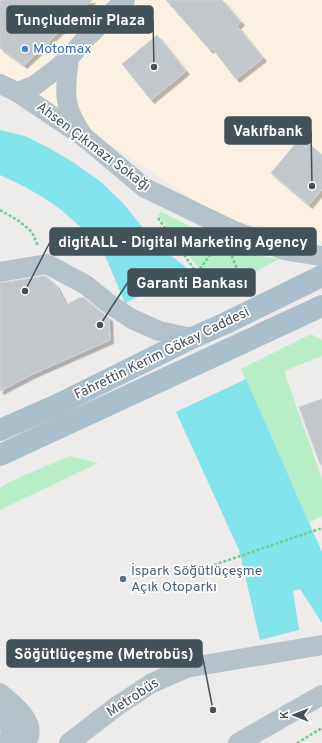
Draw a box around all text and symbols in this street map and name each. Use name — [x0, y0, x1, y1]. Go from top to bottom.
callout: Tunçludemir Plaza — [7, 6, 153, 33]
text: Tunçludemir Plaza — [15, 12, 145, 31]
place label: Motomax — [33, 41, 92, 58]
marker: Motomax — [20, 44, 30, 54]
street label: Ahsen Çıkmazı Sokağı — [33, 99, 153, 195]
callout: Vakıfbank — [225, 117, 311, 144]
text: Vakıfbank — [233, 123, 303, 142]
callout: digitALL - Digital Marketing Agency — [50, 228, 316, 255]
text: digitALL - Digital Marketing Agency — [58, 234, 308, 253]
callout: Garanti Bankası — [128, 269, 255, 296]
text: Garanti Bankası — [136, 275, 248, 294]
street label: Fahrettin Kerim Gökay Caddesi — [72, 304, 252, 404]
place label: İspark Söğütlüçeşme Açık Otoparkı — [131, 562, 262, 596]
marker: İspark Söğütlüçeşme Açık Otoparkı — [118, 574, 128, 584]
callout: Söğütlüçeşme (Metrobüs) — [7, 640, 202, 667]
text: Söğütlüçeşme (Metrobüs) — [14, 646, 194, 665]
street label: Metrobüs — [104, 675, 162, 721]
north arrow — [274, 695, 314, 735]
text: K — [278, 711, 292, 719]

